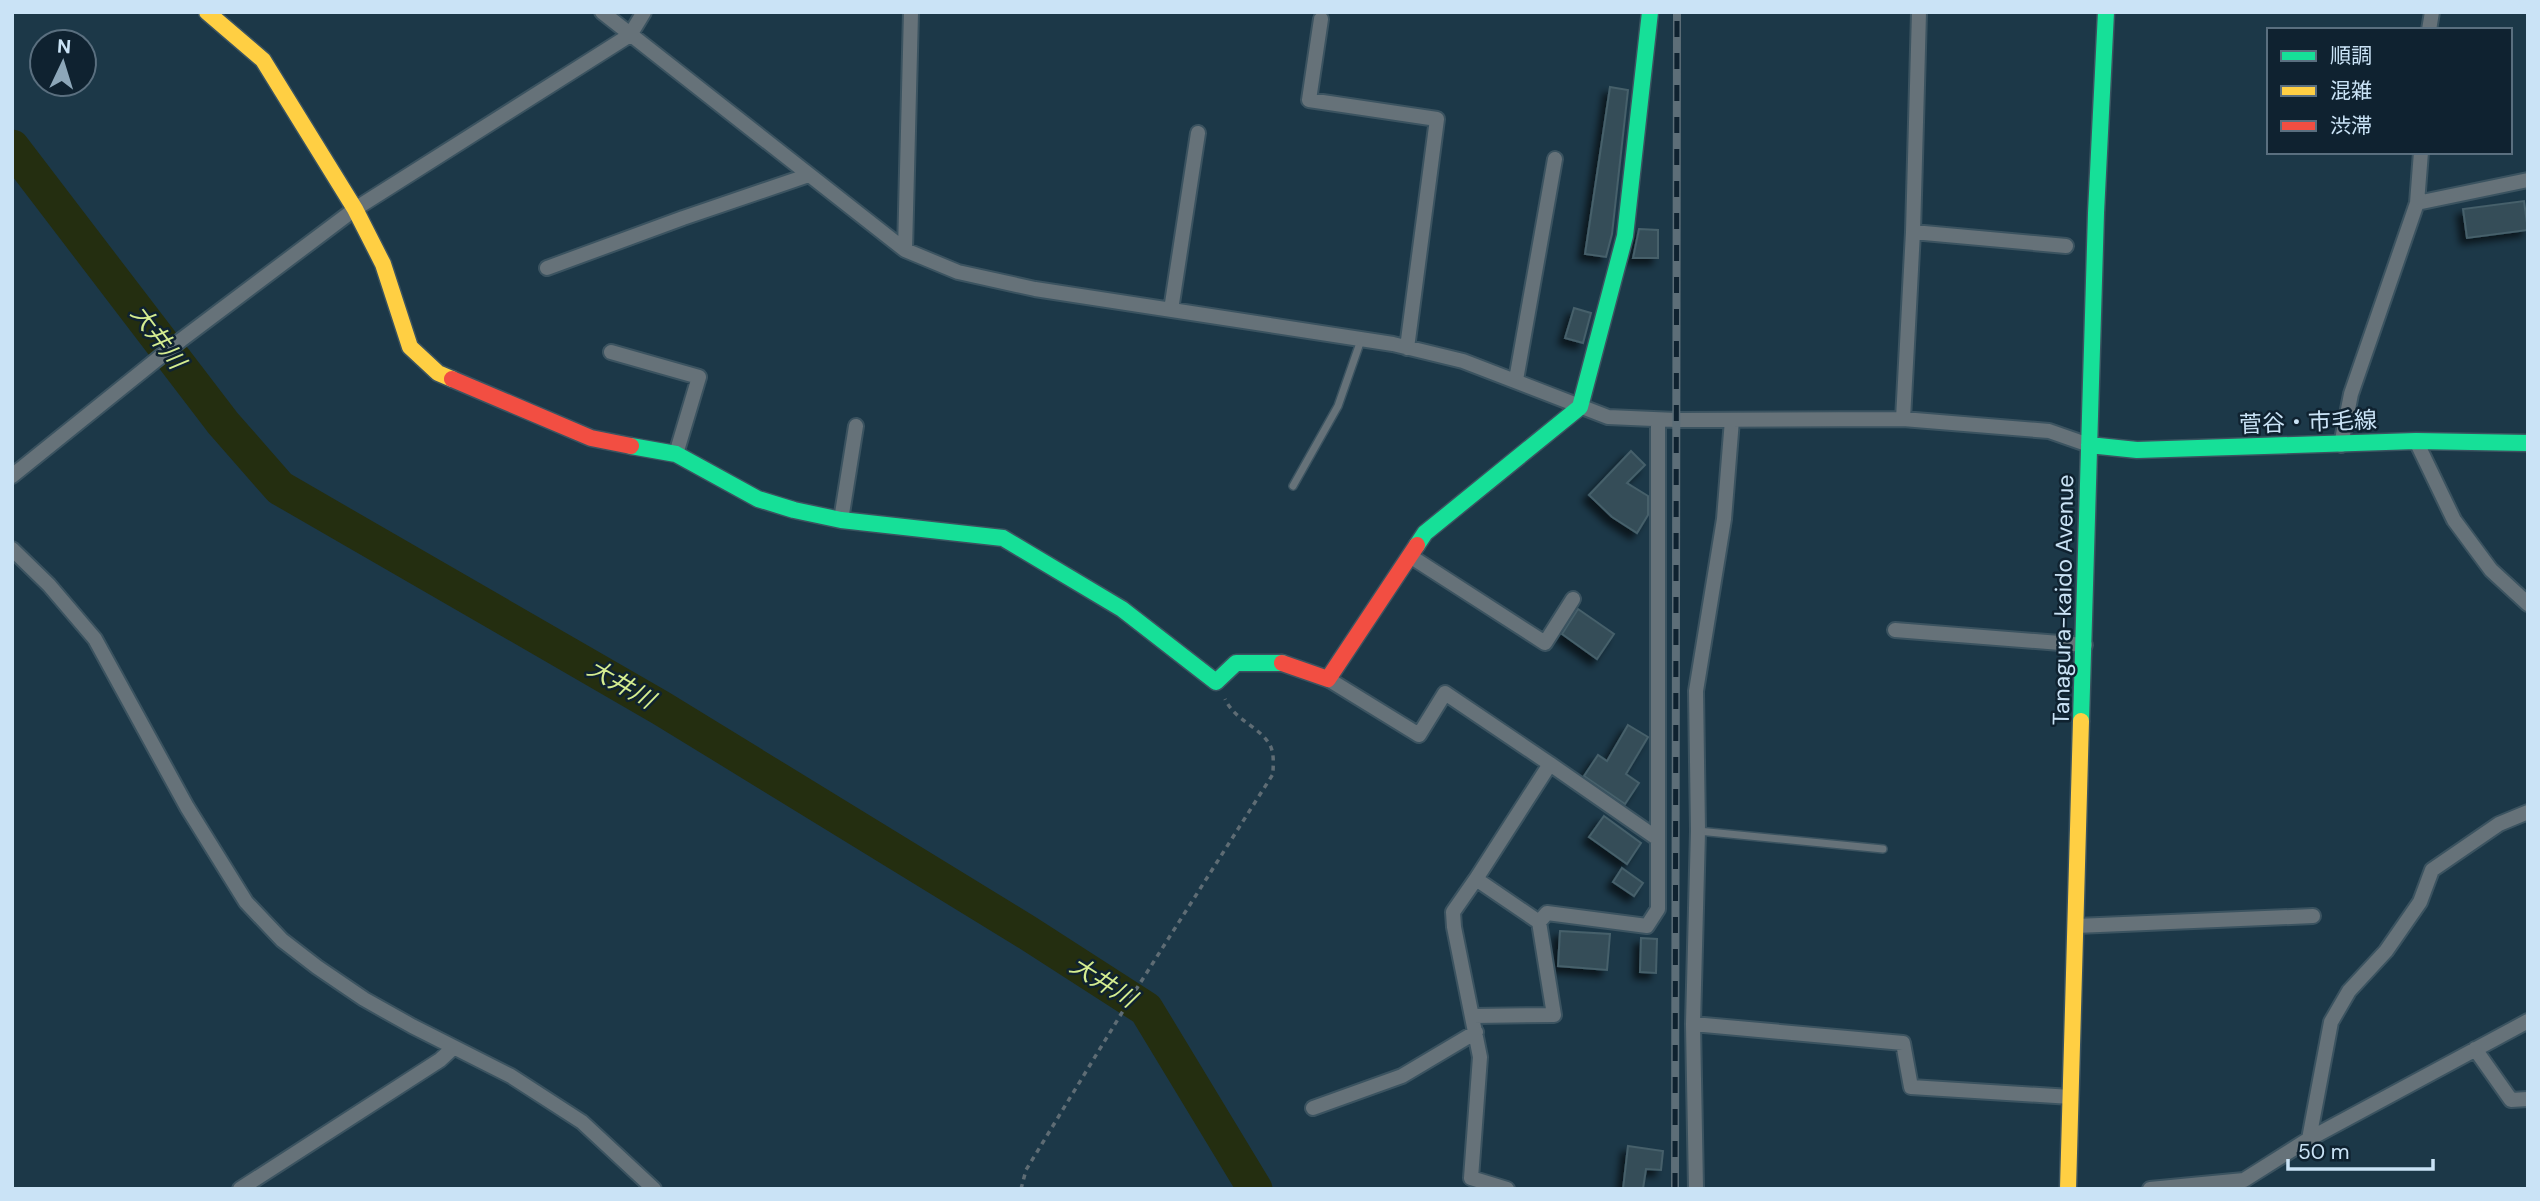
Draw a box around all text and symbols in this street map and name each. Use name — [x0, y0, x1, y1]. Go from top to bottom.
north arrow — [28, 28, 98, 98]
legend — [2267, 28, 2512, 154]
text: N — [56, 34, 72, 59]
text: 順調 — [2330, 42, 2372, 70]
text: 混雑 — [2330, 77, 2372, 105]
text: 渋滞 — [2330, 112, 2372, 140]
water label: 大井川 — [124, 299, 194, 377]
street label: 菅谷・市毛線 — [2239, 405, 2377, 439]
street label: Tanagura-kaido Avenue — [2046, 474, 2080, 726]
water label: 大井川 — [582, 652, 663, 716]
water label: 大井川 — [1065, 949, 1145, 1015]
scale bar — [2288, 1128, 2433, 1172]
text: 50 m — [2298, 1138, 2349, 1166]

